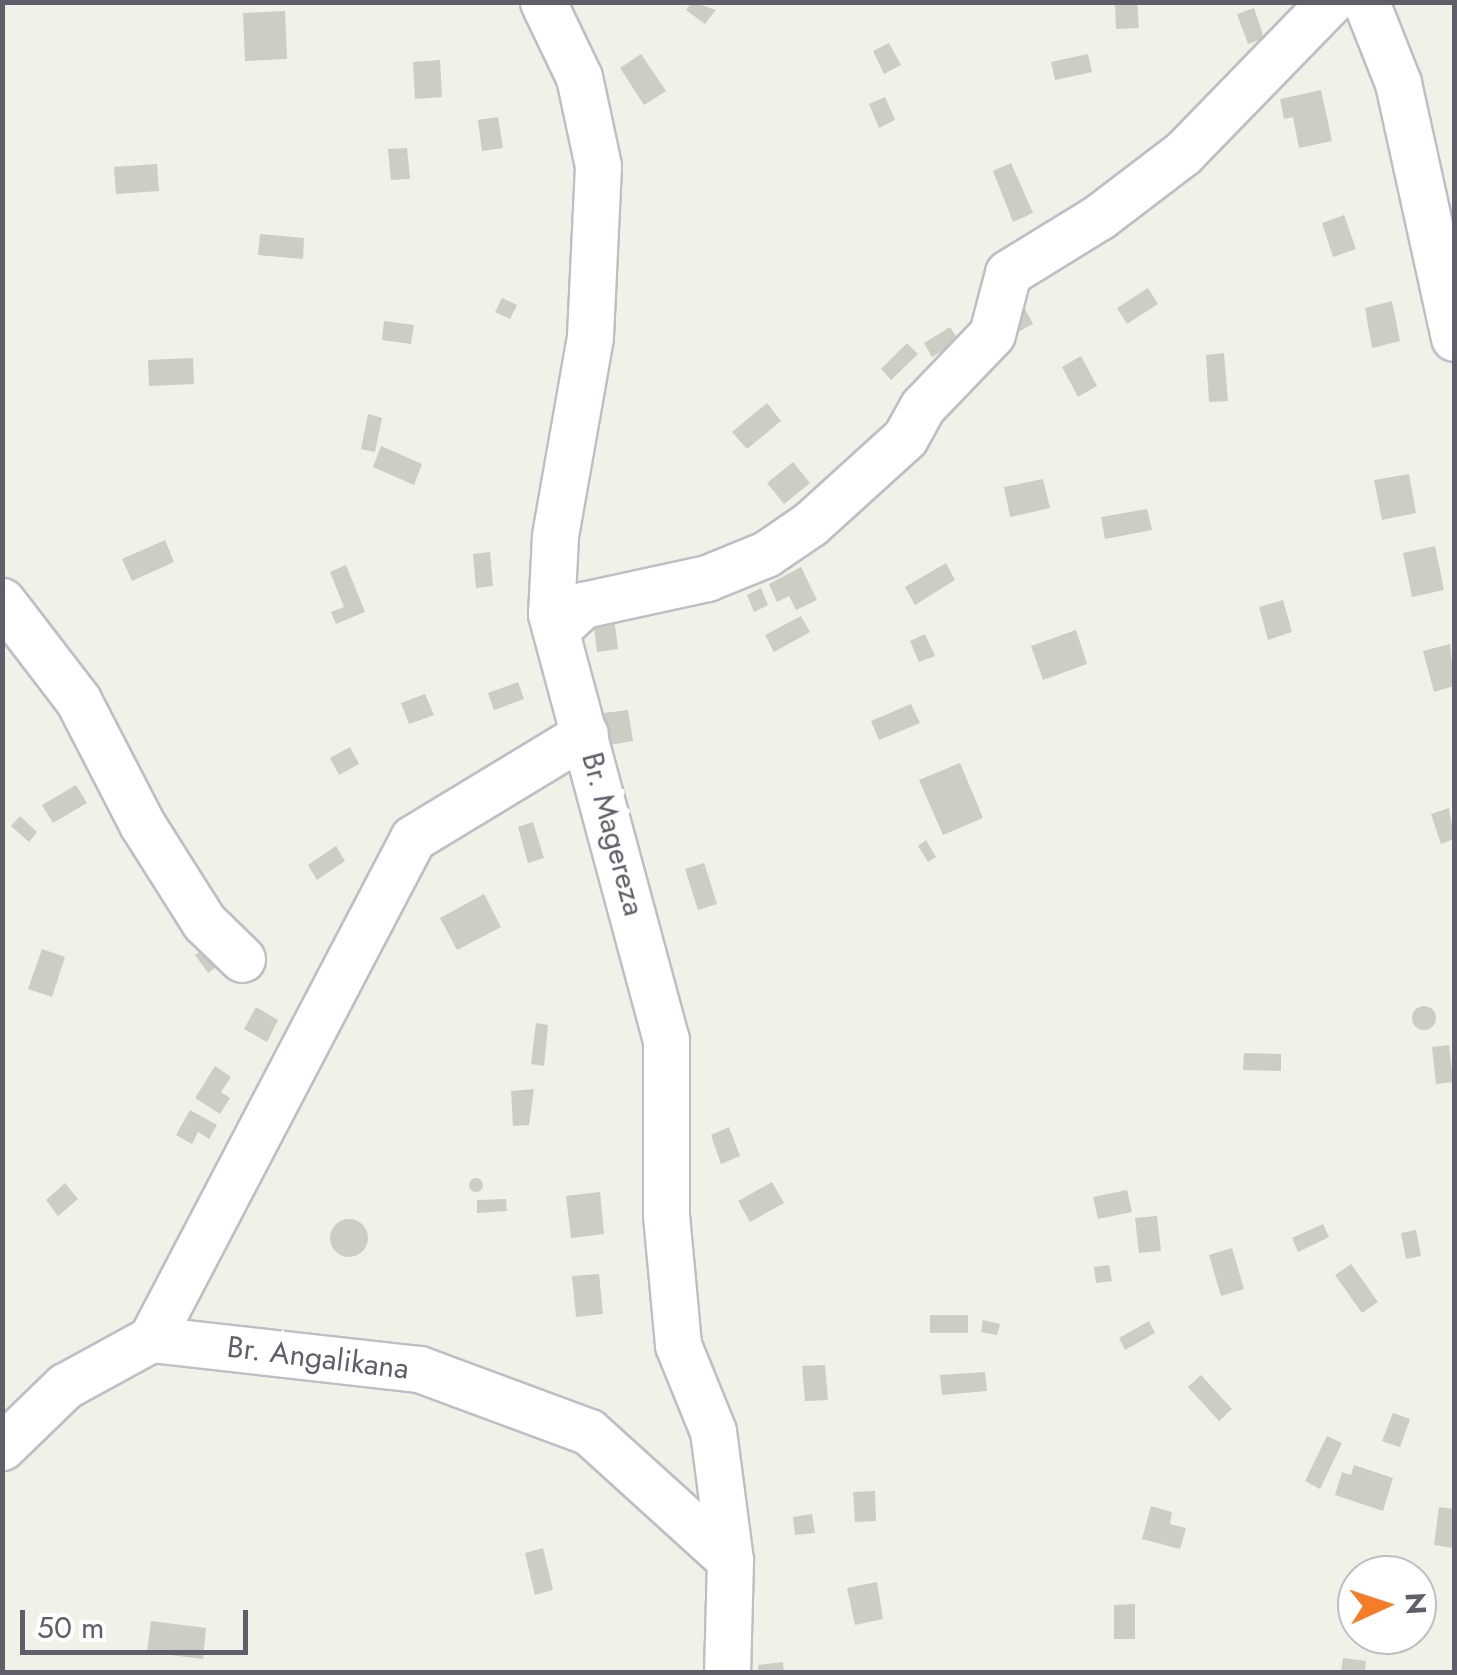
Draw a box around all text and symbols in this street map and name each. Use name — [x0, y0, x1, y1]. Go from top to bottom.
street label: Br. Magereza — [574, 748, 652, 920]
street label: Br. Angalikana — [225, 1329, 411, 1387]
north arrow — [1337, 1555, 1437, 1655]
scale bar — [25, 1590, 252, 1652]
text: N — [1394, 1591, 1437, 1616]
text: 50 m — [37, 1606, 104, 1649]

